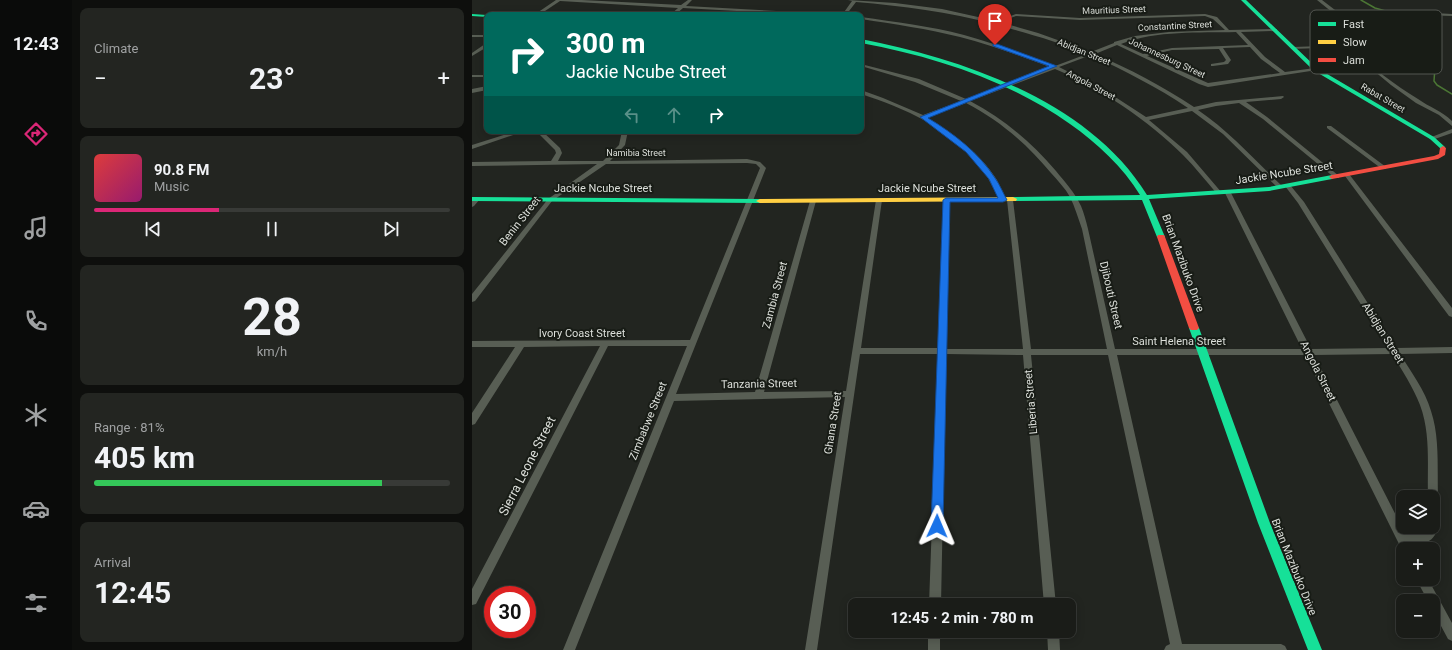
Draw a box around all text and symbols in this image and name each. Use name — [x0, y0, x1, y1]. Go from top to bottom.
pin — [978, 4, 1012, 45]
street label: Mauritius Street — [1082, 4, 1146, 16]
icon: arrive — [984, 10, 1006, 32]
legend — [1310, 10, 1442, 74]
text: Fast — [1343, 18, 1365, 31]
street label: Constantine Street — [1138, 19, 1212, 33]
text: 300 m — [566, 27, 645, 60]
icon: right — [500, 28, 552, 80]
text: 12:43 — [13, 33, 59, 54]
street label: Johannesburg Street — [1127, 36, 1207, 80]
text: Slow — [1343, 36, 1367, 49]
street label: Abidjan Street — [1056, 37, 1112, 67]
text: Climate — [94, 41, 138, 56]
text: Jam — [1343, 54, 1365, 67]
text: 23° — [249, 61, 295, 96]
text: Jackie Ncube Street — [566, 61, 726, 82]
text: − — [94, 66, 107, 91]
text: + — [438, 66, 450, 91]
street label: Angola Street — [1065, 68, 1117, 102]
street label: Rabat Street — [1359, 81, 1407, 115]
icon: left — [621, 104, 643, 126]
icon: ahead — [663, 104, 685, 126]
icon: right — [705, 104, 727, 126]
icon: directions — [22, 120, 50, 148]
street label: Namibia Street — [606, 148, 666, 158]
street label: Jackie Ncube Street — [1235, 159, 1334, 187]
text: 90.8 FM — [154, 161, 209, 179]
text: Music — [154, 179, 189, 194]
street label: Jackie Ncube Street — [554, 182, 652, 195]
street label: Jackie Ncube Street — [878, 182, 976, 195]
street label: Benin Street — [497, 193, 544, 248]
street label: Brian Mazibuko Drive — [1159, 212, 1207, 314]
icon: music — [22, 214, 50, 242]
icon: previous — [142, 218, 164, 240]
icon: pause — [261, 218, 283, 240]
icon: next — [380, 218, 402, 240]
street label: Zambia Street — [760, 260, 790, 330]
street label: Djibouti Street — [1097, 260, 1125, 330]
text: 28 — [242, 287, 302, 348]
street label: Abidjan Street — [1359, 300, 1407, 366]
icon: phone — [22, 307, 50, 335]
street label: Ivory Coast Street — [539, 327, 626, 340]
street label: Saint Helena Street — [1132, 335, 1226, 348]
street label: Angola Street — [1297, 339, 1339, 404]
text: km/h — [257, 344, 287, 359]
street label: Liberia Street — [1022, 369, 1040, 435]
street label: Tanzania Street — [721, 377, 797, 391]
street label: Zimbabwe Street — [626, 380, 670, 462]
street label: Ghana Street — [822, 390, 844, 455]
icon: climate — [22, 401, 50, 429]
street label: Sierra Leone Street — [495, 414, 559, 518]
text: Range · 81% — [94, 420, 164, 435]
text: 405 km — [94, 440, 195, 475]
map controls — [1396, 490, 1440, 638]
button: layers — [1396, 490, 1440, 534]
icon: car — [22, 495, 50, 523]
position arrow — [916, 505, 958, 547]
street label: Brian Mazibuko Drive — [1269, 517, 1319, 617]
button: + — [1396, 542, 1440, 586]
text: Arrival — [94, 555, 131, 570]
text: 12:45 — [94, 575, 171, 610]
speed limit sign: 30 — [484, 586, 536, 638]
icon: filters — [22, 589, 50, 617]
button: − — [1396, 594, 1440, 638]
text: 12:45 · 2 min · 780 m — [891, 609, 1033, 627]

